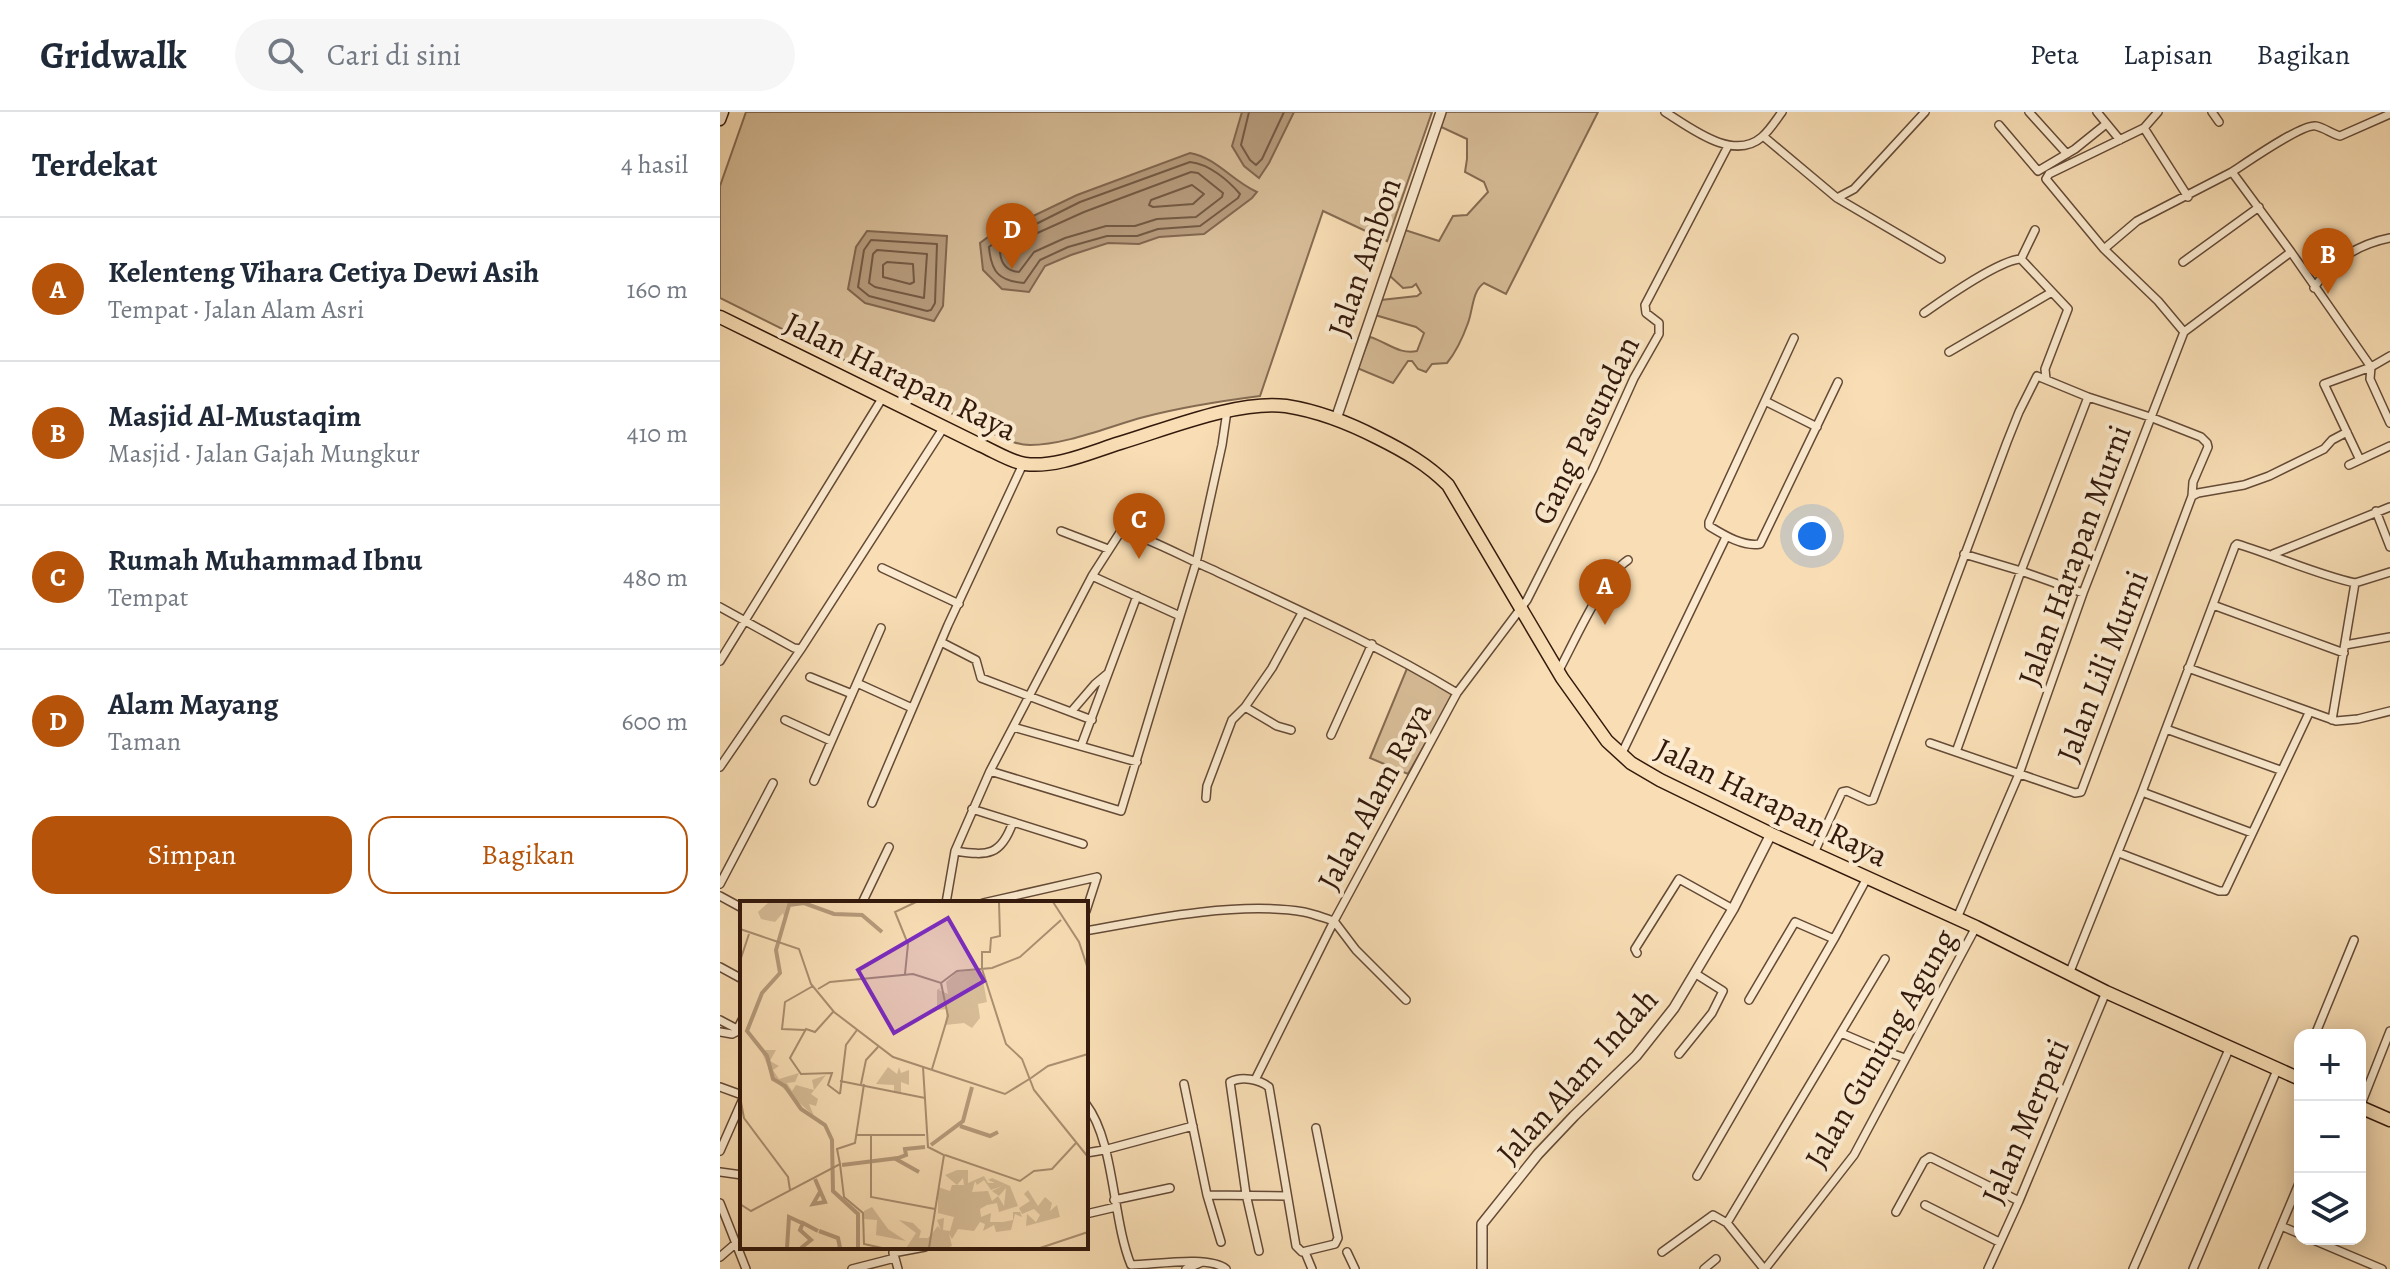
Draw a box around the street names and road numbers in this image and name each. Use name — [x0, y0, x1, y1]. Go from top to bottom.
street label: Jalan Ambon — [1316, 172, 1412, 342]
street label: Jalan Harapan Raya — [777, 301, 1025, 451]
street label: Gang Pasundan — [1520, 328, 1650, 532]
street label: Jalan Harapan Murni — [2006, 418, 2142, 692]
street label: Jalan Lili Murni — [2045, 564, 2159, 768]
street label: Jalan Alam Raya — [1306, 694, 1442, 898]
street label: Jalan Harapan Raya — [1648, 727, 1896, 877]
street label: Jalan Gunung Agung — [1794, 920, 1966, 1176]
street label: Jalan Alam Indah — [1486, 979, 1668, 1173]
street label: Jalan Merpati — [1970, 1032, 2080, 1210]

